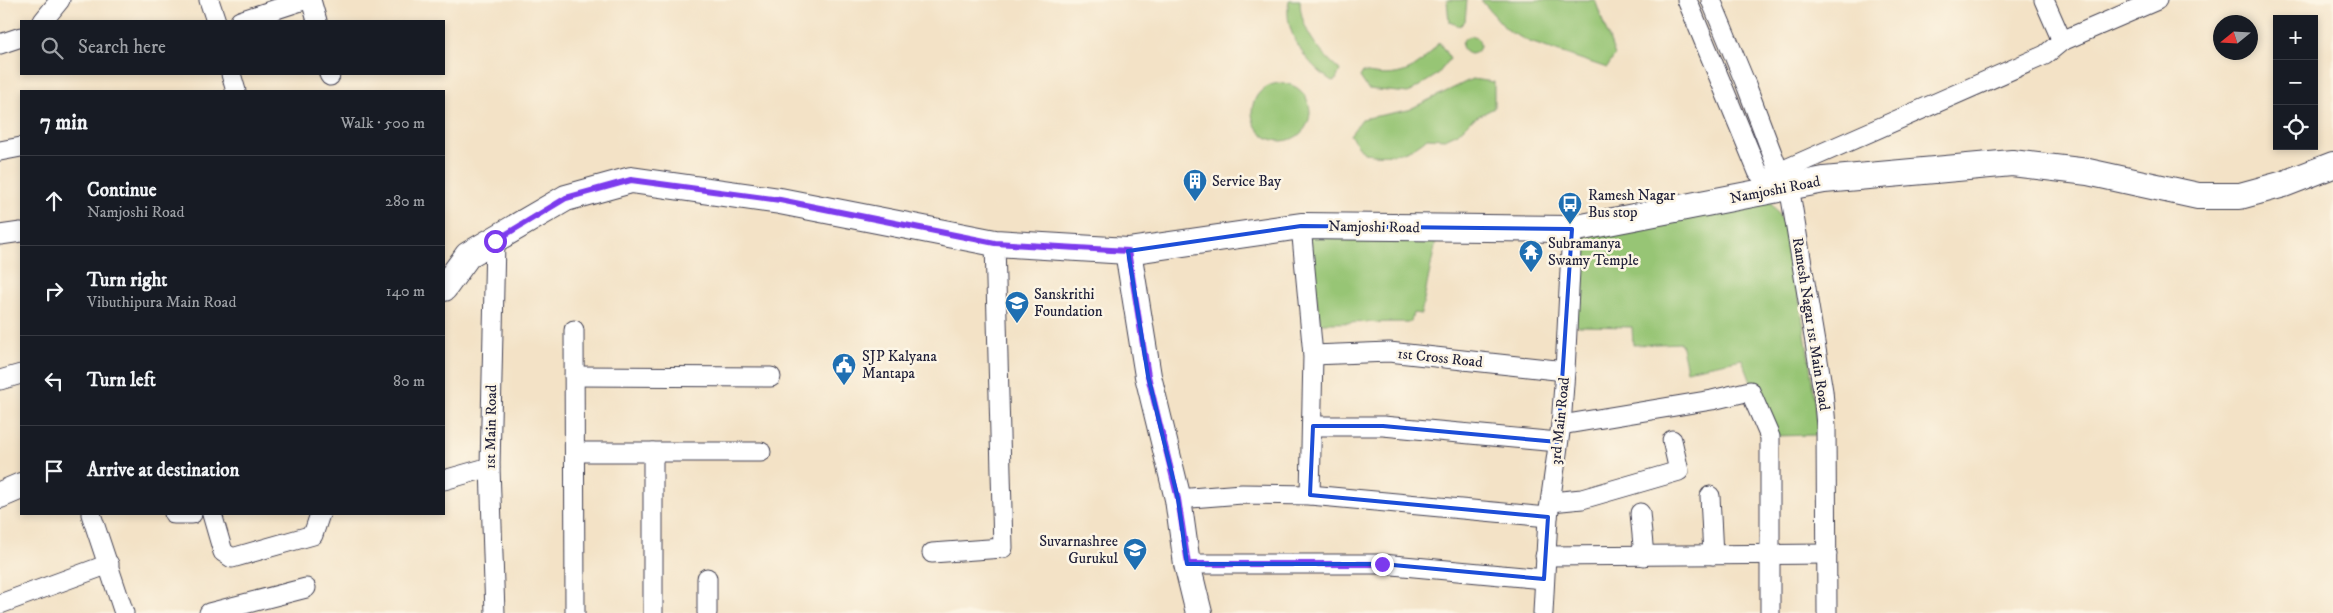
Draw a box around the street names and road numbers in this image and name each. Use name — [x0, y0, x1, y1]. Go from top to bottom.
street label: Namjoshi Road — [1728, 172, 1822, 208]
street label: Namjoshi Road — [1328, 217, 1420, 237]
street label: Ramesh Nagar 1st Main Road — [1788, 236, 1834, 413]
street label: 1st Cross Road — [1396, 344, 1484, 372]
street label: 3rd Main Road — [1546, 376, 1574, 466]
street label: 1st Main Road — [481, 384, 501, 469]

